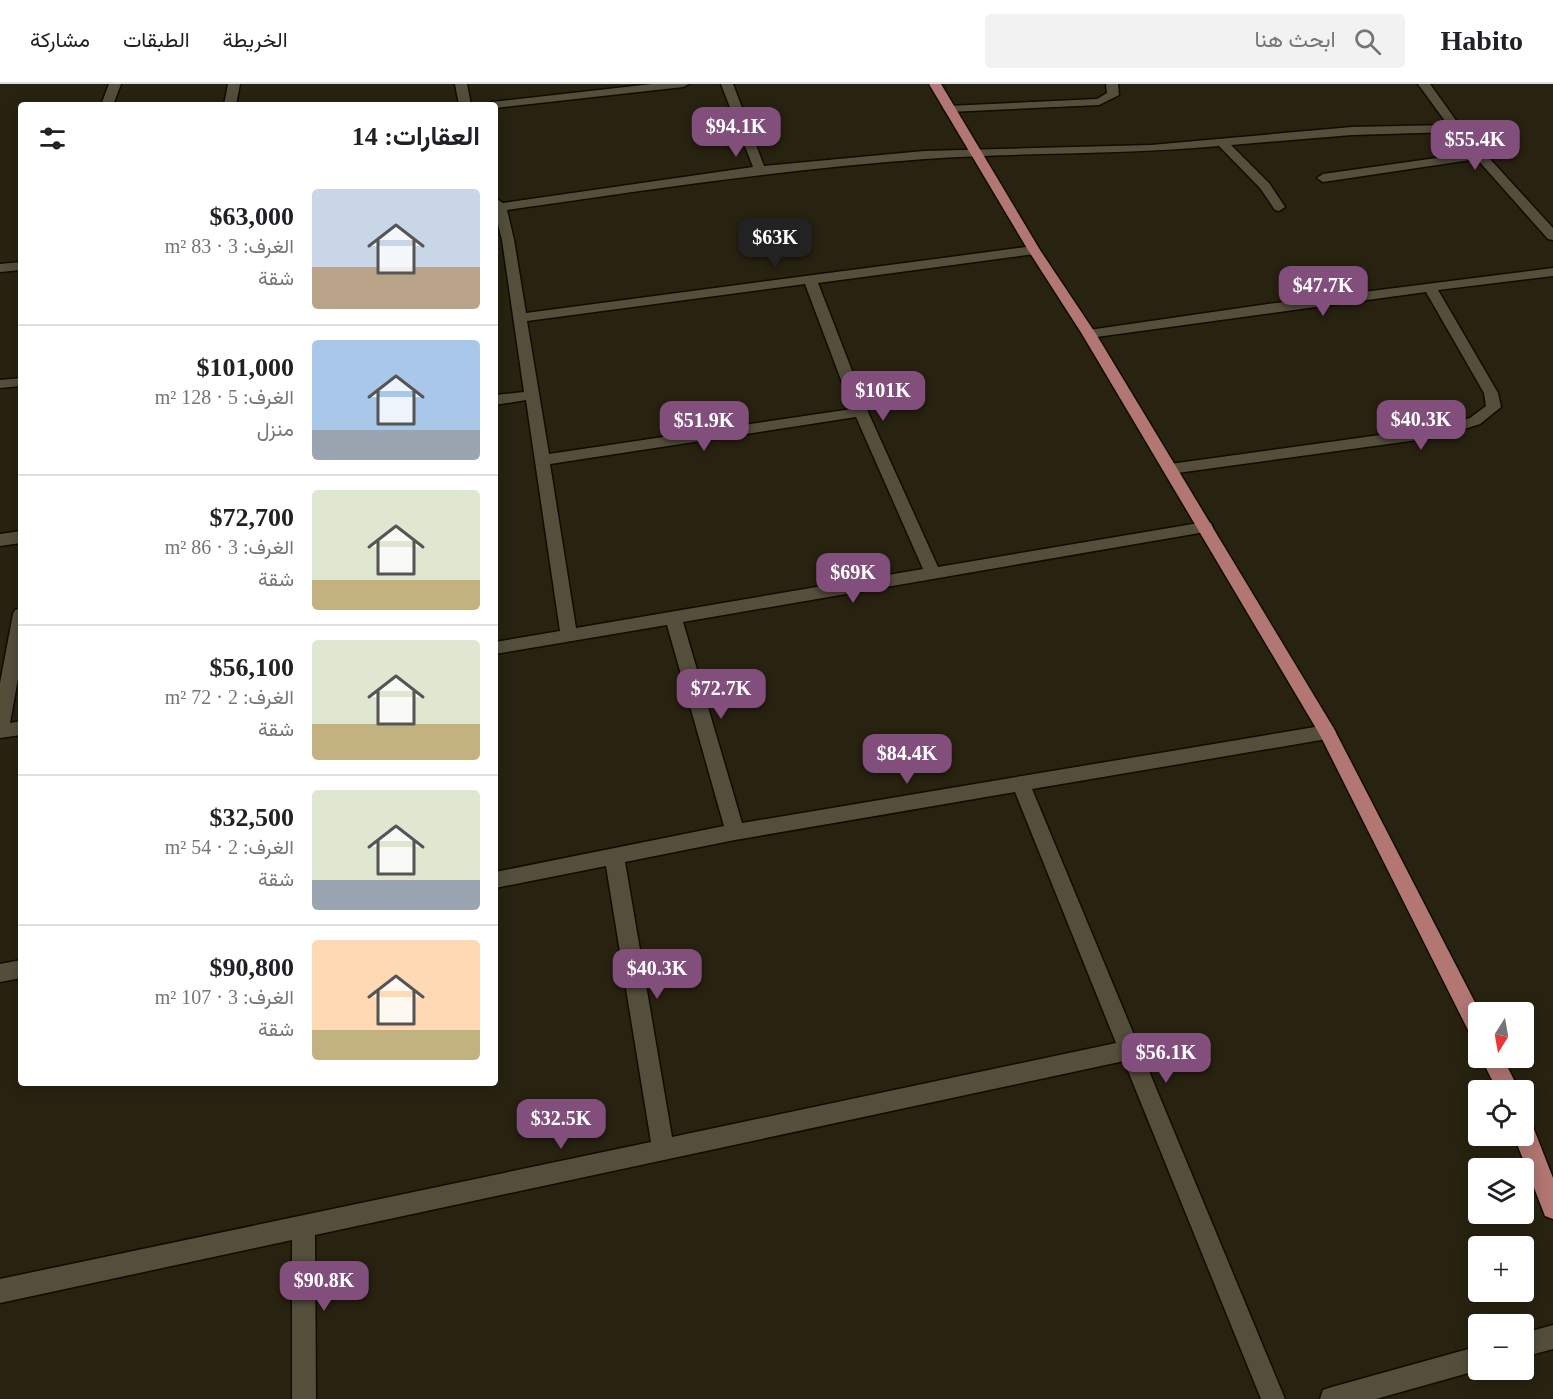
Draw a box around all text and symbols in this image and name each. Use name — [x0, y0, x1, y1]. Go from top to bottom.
search box — [985, 14, 1405, 68]
icon: search — [1351, 25, 1384, 58]
text: Habito — [1441, 25, 1523, 56]
text: ابحث هنا — [1255, 27, 1336, 52]
text: مشاركة — [30, 28, 90, 52]
text: الطبقات — [123, 28, 190, 52]
text: الخريطة — [223, 28, 288, 52]
pin: $94.1K — [687, 107, 785, 158]
text: $94.1K — [706, 115, 766, 137]
pin: $55.4K — [1426, 120, 1524, 171]
icon: filters — [36, 122, 69, 155]
text: العقارات: 14 — [352, 122, 480, 151]
text: $55.4K — [1445, 128, 1505, 150]
text: $63,000 — [210, 202, 294, 231]
icon: home — [360, 213, 432, 285]
pin: $63K — [739, 218, 811, 269]
text: $63K — [752, 226, 798, 248]
text: الغرف: 3 · 83 m² — [165, 235, 294, 257]
pin: $47.7K — [1274, 266, 1372, 317]
text: شقة — [258, 267, 294, 289]
text: $47.7K — [1293, 274, 1353, 296]
text: $101,000 — [197, 353, 294, 382]
icon: home — [360, 364, 432, 436]
pin: $101K — [841, 371, 925, 422]
text: $101K — [855, 379, 911, 401]
text: الغرف: 5 · 128 m² — [155, 386, 294, 408]
pin: $40.3K — [1372, 400, 1470, 451]
pin: $51.9K — [655, 401, 753, 452]
text: $40.3K — [1391, 408, 1451, 430]
text: $51.9K — [674, 409, 734, 431]
text: منزل — [257, 418, 294, 440]
text: $72,700 — [210, 503, 294, 532]
icon: home — [360, 514, 432, 586]
text: الغرف: 3 · 86 m² — [165, 536, 294, 558]
pin: $69K — [817, 553, 889, 604]
text: $69K — [830, 561, 876, 583]
text: شقة — [258, 568, 294, 590]
text: $56,100 — [210, 653, 294, 682]
icon: home — [360, 664, 432, 736]
pin: $72.7K — [672, 669, 770, 720]
text: $72.7K — [691, 677, 751, 699]
text: الغرف: 2 · 72 m² — [165, 686, 294, 708]
text: شقة — [258, 718, 294, 740]
pin: $84.4K — [858, 734, 956, 785]
text: $84.4K — [877, 742, 937, 764]
text: $32,500 — [210, 803, 294, 832]
icon: home — [360, 814, 432, 886]
text: الغرف: 2 · 54 m² — [165, 836, 294, 858]
text: شقة — [258, 868, 294, 890]
pin: $40.3K — [608, 949, 706, 1000]
text: $90,800 — [210, 953, 294, 982]
text: $40.3K — [627, 957, 687, 979]
icon: home — [360, 964, 432, 1036]
text: الغرف: 3 · 107 m² — [155, 986, 294, 1008]
north arrow — [1468, 1002, 1534, 1068]
map controls — [1468, 1002, 1534, 1380]
text: شقة — [258, 1018, 294, 1040]
pin: $56.1K — [1117, 1033, 1215, 1084]
text: $56.1K — [1136, 1041, 1196, 1063]
button: locate — [1468, 1080, 1534, 1146]
pin: $32.5K — [512, 1099, 610, 1150]
text: $32.5K — [531, 1107, 591, 1129]
button: layers — [1468, 1158, 1534, 1224]
button: + — [1468, 1236, 1534, 1302]
pin: $90.8K — [275, 1261, 373, 1312]
text: $90.8K — [294, 1269, 354, 1291]
button: − — [1468, 1314, 1534, 1380]

